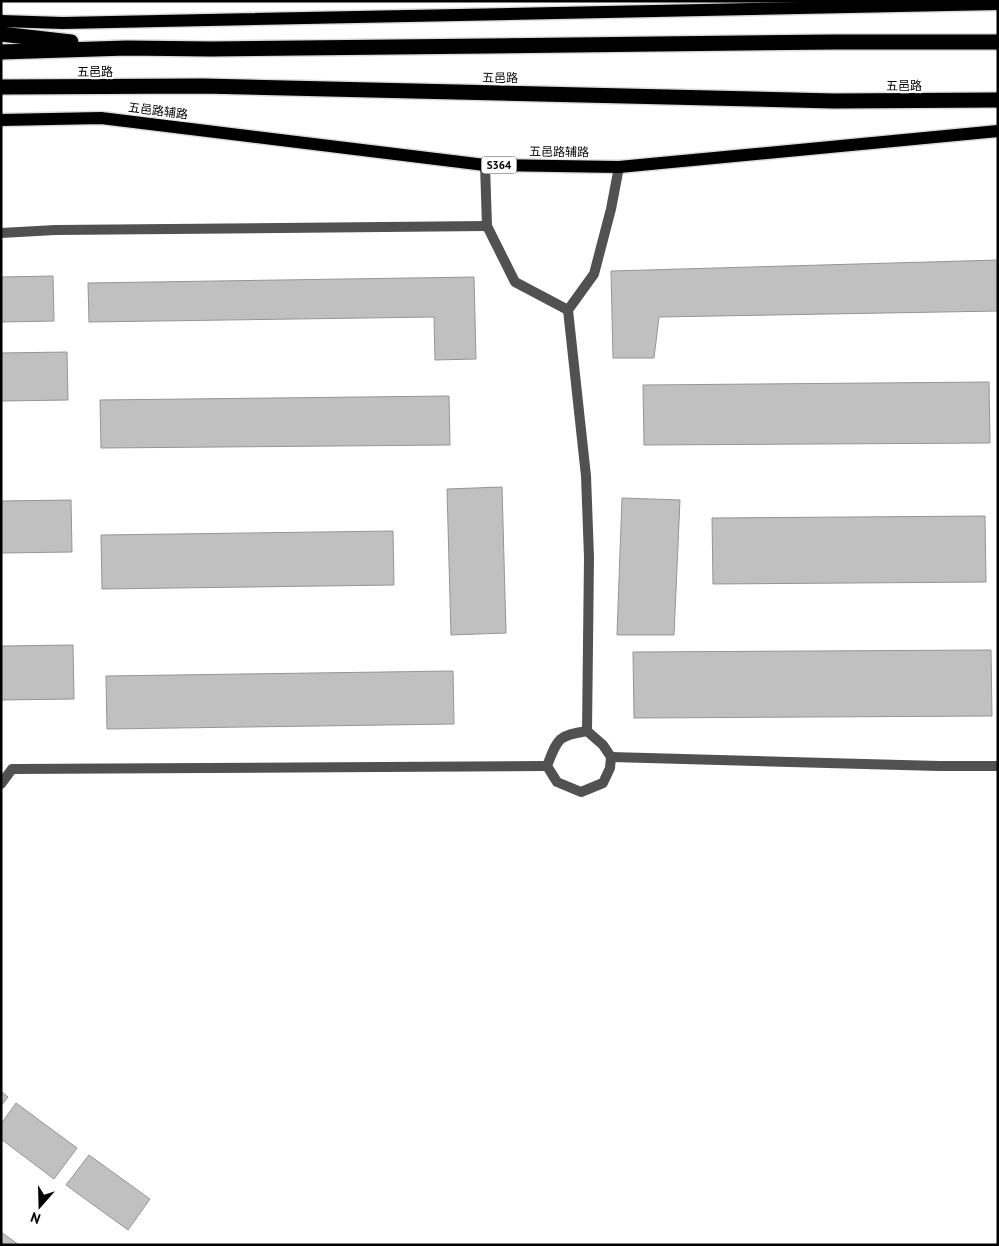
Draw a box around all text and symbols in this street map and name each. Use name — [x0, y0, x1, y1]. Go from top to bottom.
street label: 五邑路 — [77, 64, 113, 79]
street label: 五邑路 — [482, 70, 518, 85]
street label: 五邑路 — [886, 78, 922, 93]
street label: 五邑路辅路 — [127, 99, 189, 122]
street label: 五邑路辅路 — [529, 143, 589, 160]
road number: S364 — [482, 156, 516, 174]
north arrow — [15, 1181, 65, 1231]
text: N — [28, 1208, 43, 1228]

